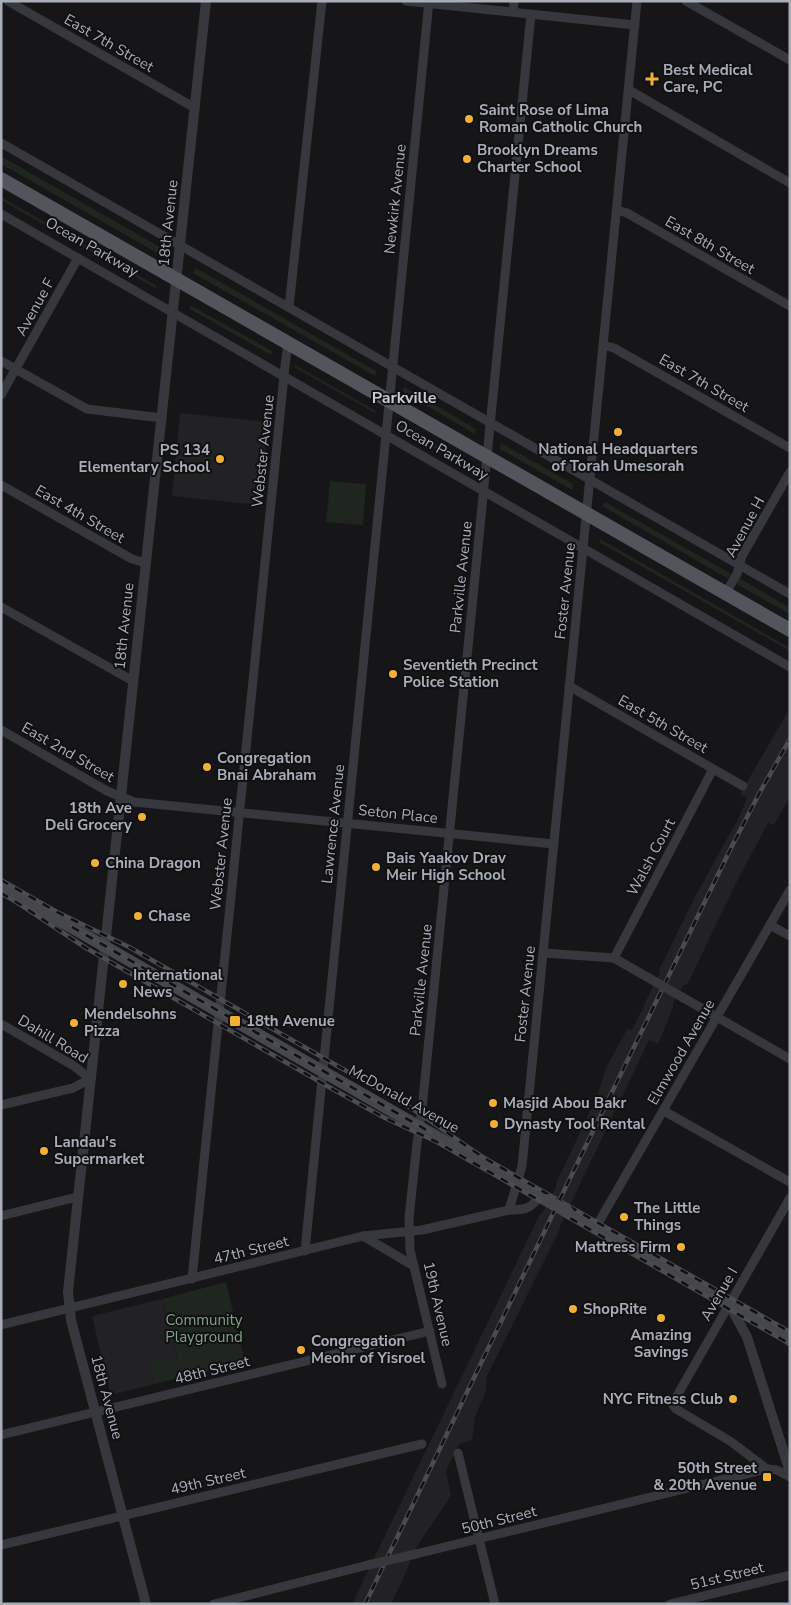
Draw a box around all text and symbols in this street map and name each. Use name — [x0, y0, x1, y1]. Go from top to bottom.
street label: East 7th Street — [61, 9, 158, 77]
place label: Best Medical Care, PC — [663, 60, 753, 97]
marker: Best Medical Care, PC — [645, 72, 659, 86]
place label: Saint Rose of Lima Roman Catholic Church — [479, 100, 642, 137]
marker: Saint Rose of Lima Roman Catholic Church — [463, 113, 475, 125]
place label: Brooklyn Dreams Charter School — [477, 140, 598, 177]
street label: Newkirk Avenue — [379, 143, 411, 255]
marker: Brooklyn Dreams Charter School — [461, 153, 473, 165]
street label: 18th Avenue — [154, 179, 182, 267]
street label: East 8th Street — [662, 211, 759, 279]
street label: Ocean Parkway — [42, 212, 142, 282]
street label: Avenue F — [11, 275, 59, 339]
street label: East 7th Street — [656, 349, 753, 417]
district label: Parkville — [372, 387, 437, 409]
street label: Webster Avenue — [247, 394, 279, 508]
street label: Ocean Parkway — [392, 415, 492, 485]
marker: National Headquarters of Torah Umesorah — [612, 426, 624, 438]
place label: National Headquarters of Torah Umesorah — [538, 439, 698, 476]
place label: PS 134 Elementary School — [79, 440, 210, 477]
marker: PS 134 Elementary School — [214, 453, 226, 465]
street label: East 4th Street — [32, 480, 129, 548]
street label: Avenue H — [721, 493, 769, 561]
street label: Parkville Avenue — [445, 520, 477, 634]
street label: Foster Avenue — [550, 542, 580, 640]
street label: 18th Avenue — [110, 582, 138, 670]
place label: Seventieth Precinct Police Station — [403, 655, 538, 692]
marker: Seventieth Precinct Police Station — [387, 668, 399, 680]
street label: East 5th Street — [615, 690, 712, 758]
street label: East 2nd Street — [18, 717, 119, 787]
place label: Congregation Bnai Abraham — [217, 748, 316, 785]
marker: Congregation Bnai Abraham — [201, 761, 213, 773]
street label: Lawrence Avenue — [317, 763, 349, 885]
street label: Webster Avenue — [205, 797, 237, 911]
place label: 18th Ave Deli Grocery — [45, 798, 132, 835]
street label: Seton Place — [357, 800, 439, 828]
marker: 18th Ave Deli Grocery — [136, 811, 148, 823]
street label: Walsh Court — [622, 814, 680, 899]
place label: Bais Yaakov Drav Meir High School — [386, 848, 506, 885]
place label: China Dragon — [105, 853, 201, 873]
marker: China Dragon — [89, 857, 101, 869]
marker: Bais Yaakov Drav Meir High School — [370, 861, 382, 873]
place label: Chase — [148, 906, 191, 926]
marker: Chase — [132, 910, 144, 922]
street label: Parkville Avenue — [405, 923, 437, 1037]
street label: Foster Avenue — [510, 945, 540, 1043]
place label: International News — [133, 965, 223, 1002]
marker: International News — [117, 978, 129, 990]
street label: Elmwood Avenue — [643, 996, 719, 1108]
place label: Mendelsohns Pizza — [84, 1004, 177, 1041]
street label: Dahill Road — [14, 1010, 92, 1068]
place label: 18th Avenue — [246, 1011, 335, 1031]
marker: 18th Avenue — [228, 1014, 242, 1028]
marker: Mendelsohns Pizza — [68, 1017, 80, 1029]
street label: McDonald Avenue — [345, 1060, 463, 1138]
place label: Masjid Abou Bakr — [503, 1093, 626, 1113]
marker: Masjid Abou Bakr — [487, 1097, 499, 1109]
place label: Dynasty Tool Rental — [504, 1114, 646, 1134]
marker: Dynasty Tool Rental — [488, 1118, 500, 1130]
place label: Landau's Supermarket — [54, 1132, 144, 1169]
marker: Landau's Supermarket — [38, 1145, 50, 1157]
place label: The Little Things — [634, 1198, 700, 1235]
marker: The Little Things — [618, 1211, 630, 1223]
street label: 47th Street — [211, 1231, 291, 1269]
place label: Mattress Firm — [575, 1237, 671, 1257]
marker: Mattress Firm — [675, 1241, 687, 1253]
street label: 19th Avenue — [419, 1260, 457, 1348]
street label: Avenue I — [696, 1264, 742, 1324]
place label: ShopRite — [583, 1299, 647, 1319]
marker: ShopRite — [567, 1303, 579, 1315]
park label: Community Playground — [165, 1310, 243, 1347]
marker: Amazing Savings — [655, 1312, 667, 1324]
place label: Amazing Savings — [630, 1325, 692, 1362]
place label: Congregation Meohr of Yisroel — [311, 1331, 426, 1368]
marker: Congregation Meohr of Yisroel — [295, 1344, 307, 1356]
street label: 48th Street — [172, 1351, 252, 1389]
street label: 18th Avenue — [86, 1353, 128, 1441]
place label: NYC Fitness Club — [603, 1389, 723, 1409]
marker: NYC Fitness Club — [727, 1393, 739, 1405]
place label: 50th Street & 20th Avenue — [653, 1458, 757, 1495]
street label: 49th Street — [168, 1462, 248, 1499]
marker: 50th Street & 20th Avenue — [761, 1471, 773, 1483]
street label: 50th Street — [459, 1501, 539, 1539]
street label: 51st Street — [688, 1557, 767, 1595]

